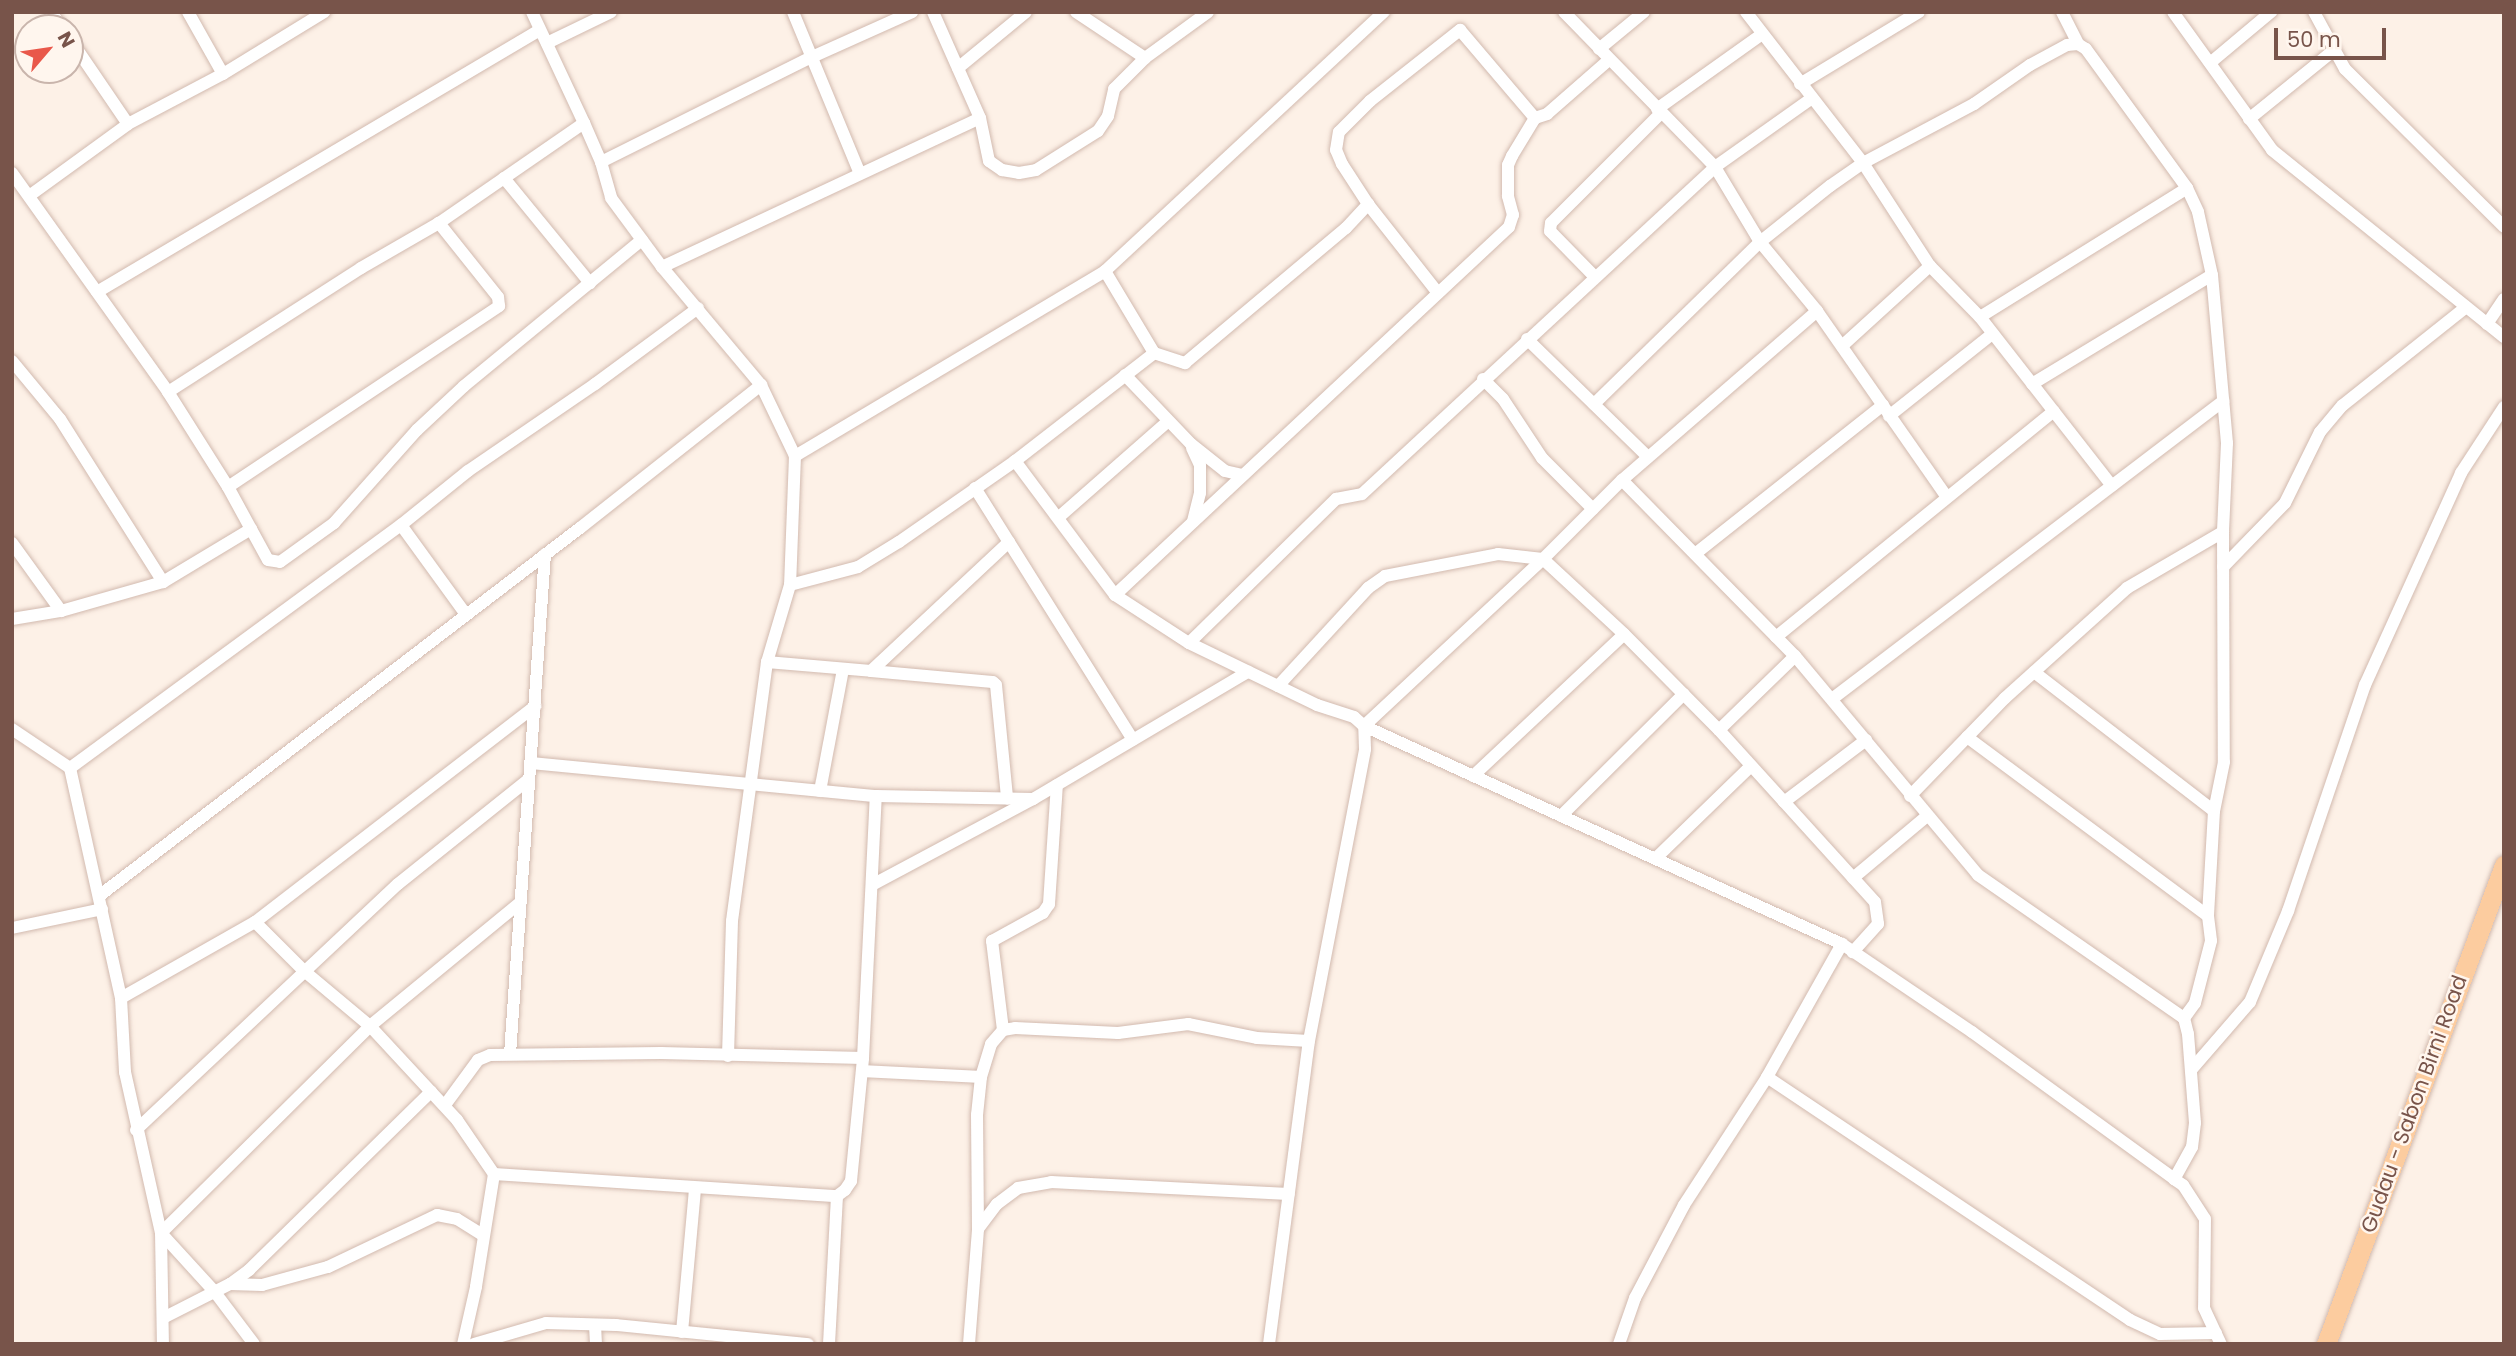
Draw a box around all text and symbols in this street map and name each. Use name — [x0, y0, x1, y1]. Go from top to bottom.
north arrow — [14, 14, 84, 84]
scale bar — [2278, 14, 2390, 58]
text: 50 m — [2287, 25, 2341, 54]
text: N — [51, 27, 81, 52]
street label: Gudau - Sabon Birni Road — [2356, 972, 2472, 1236]

